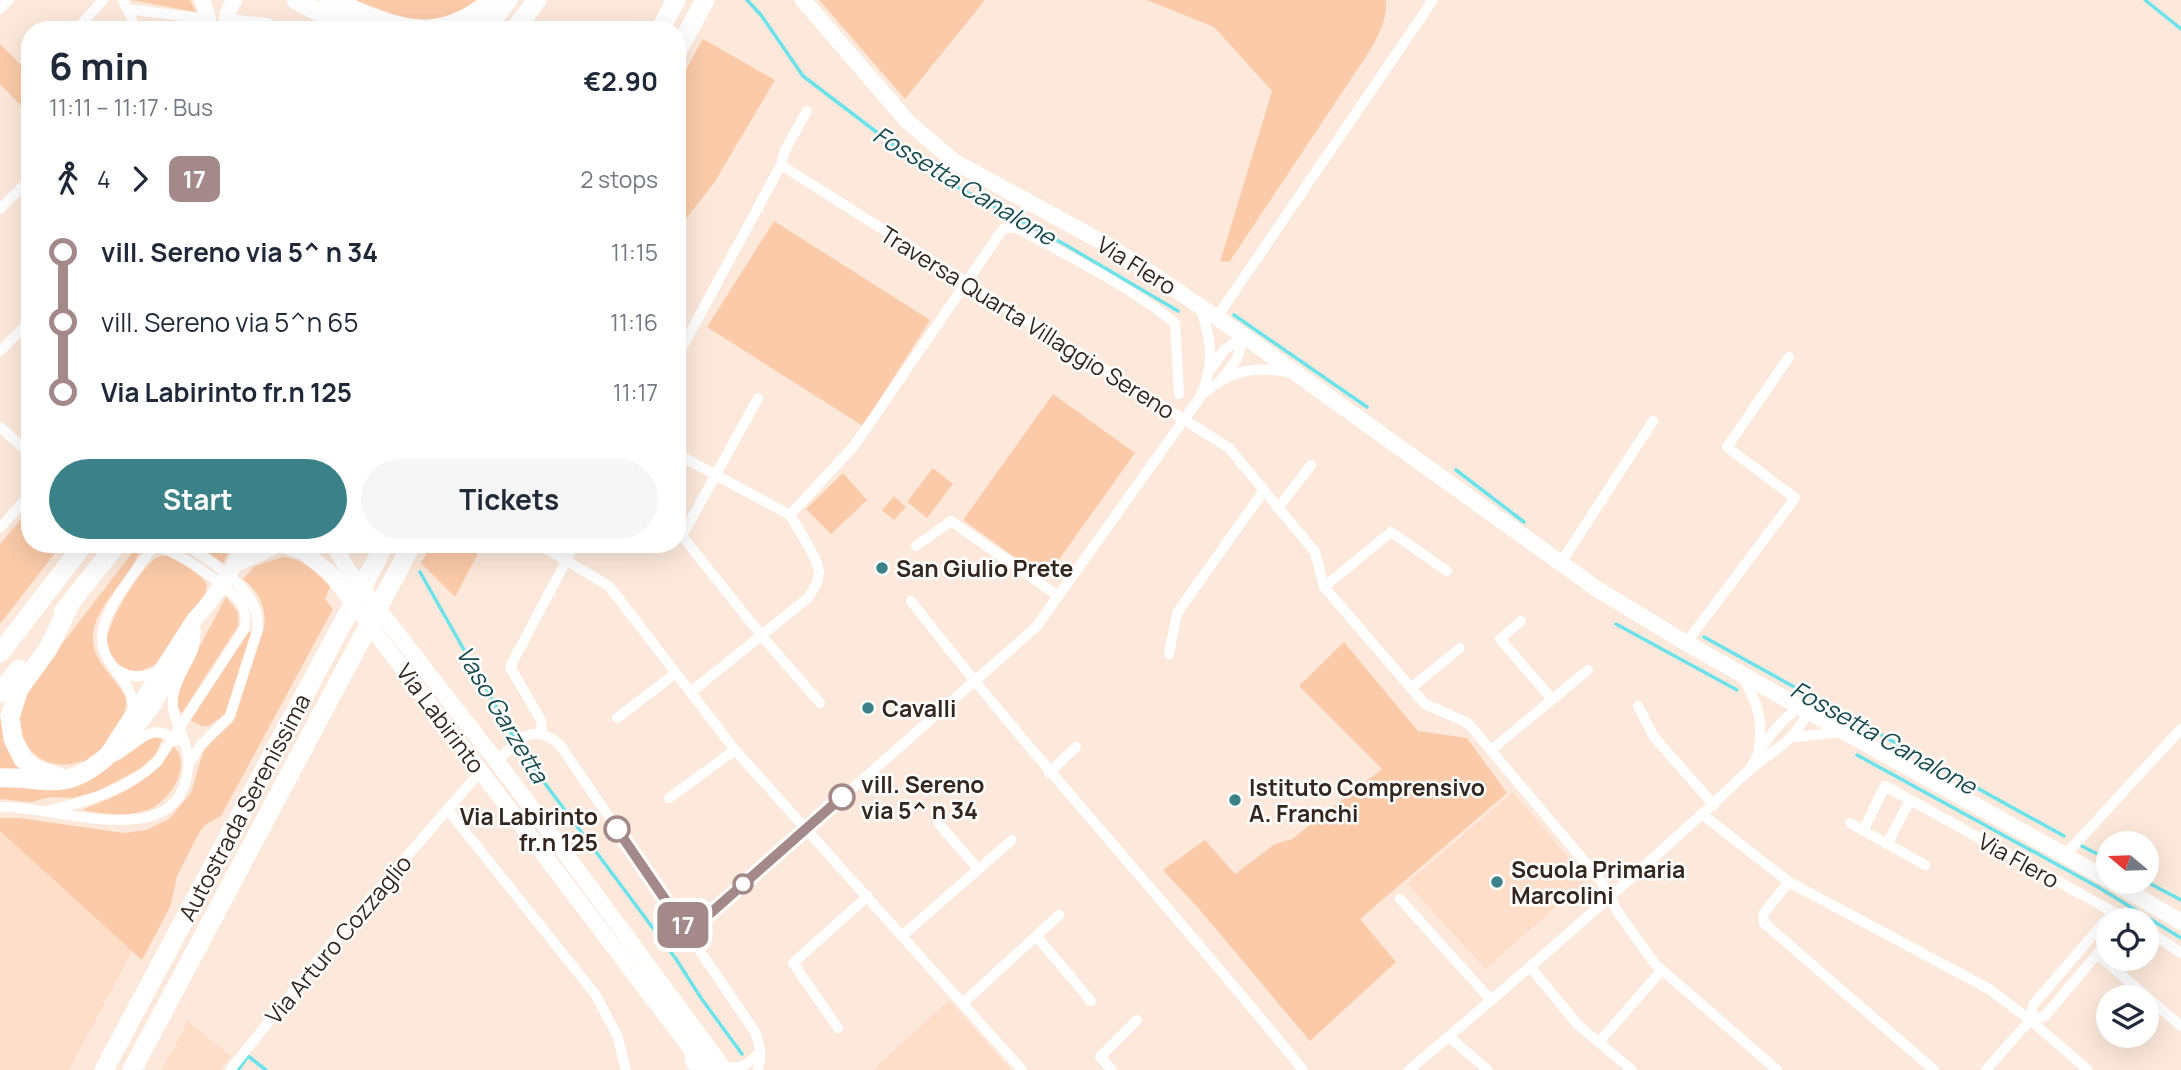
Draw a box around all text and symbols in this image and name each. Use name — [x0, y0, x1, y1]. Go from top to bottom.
text: 6 min — [49, 39, 149, 91]
text: €2.90 — [584, 63, 658, 99]
text: 11:11 – 11:17 · Bus — [49, 91, 213, 123]
water label: Fossetta Canalone — [868, 118, 1064, 253]
icon: walk — [49, 160, 87, 198]
icon: forward — [121, 160, 159, 198]
text: 17 — [183, 162, 206, 195]
text: 4 — [97, 163, 111, 195]
text: 2 stops — [580, 163, 658, 195]
street label: Traversa Quarta Villaggio Sereno — [875, 218, 1181, 426]
street label: Via Flero — [1091, 228, 1183, 302]
text: vill. Sereno via 5^ n 34 — [101, 234, 378, 270]
text: 11:15 — [611, 236, 658, 268]
text: vill. Sereno via 5^n 65 — [101, 304, 358, 340]
text: 11:16 — [610, 306, 658, 338]
text: Via Labirinto fr.n 125 — [101, 374, 352, 410]
text: 11:17 — [613, 376, 658, 408]
button: Start — [49, 459, 347, 539]
button: Tickets — [361, 459, 658, 539]
place label: San Giulio Prete — [896, 552, 1074, 584]
marker: San Giulio Prete — [874, 560, 890, 576]
water label: Vaso Garzetta — [449, 639, 558, 790]
street label: Via Labirinto — [389, 657, 493, 779]
water label: Fossetta Canalone — [1785, 672, 1984, 803]
street label: Autostrada Serenissima — [170, 688, 318, 926]
place label: Cavalli — [882, 692, 956, 724]
marker: Cavalli — [860, 700, 876, 716]
place label: vill. Sereno via 5^ n 34 — [861, 768, 984, 826]
place label: Istituto Comprensivo A. Franchi — [1249, 771, 1485, 829]
marker: vill. Sereno via 5^ n 34 — [829, 784, 855, 810]
marker: Istituto Comprensivo A. Franchi — [1227, 792, 1243, 808]
place label: Via Labirinto fr.n 125 — [460, 800, 598, 858]
marker: Via Labirinto fr.n 125 — [604, 816, 630, 842]
street label: Via Flero — [1973, 825, 2065, 895]
north arrow — [2096, 831, 2160, 894]
map controls — [2096, 831, 2159, 1048]
street label: Via Arturo Cozzaglio — [258, 847, 418, 1031]
place label: Scuola Primaria Marcolini — [1511, 853, 1685, 911]
unlabelled marker — [733, 874, 753, 894]
marker: Scuola Primaria Marcolini — [1489, 874, 1505, 890]
line badge: 17 — [652, 902, 714, 948]
text: 17 — [671, 908, 695, 941]
button: locate — [2096, 908, 2159, 971]
button: layers — [2096, 985, 2159, 1048]

